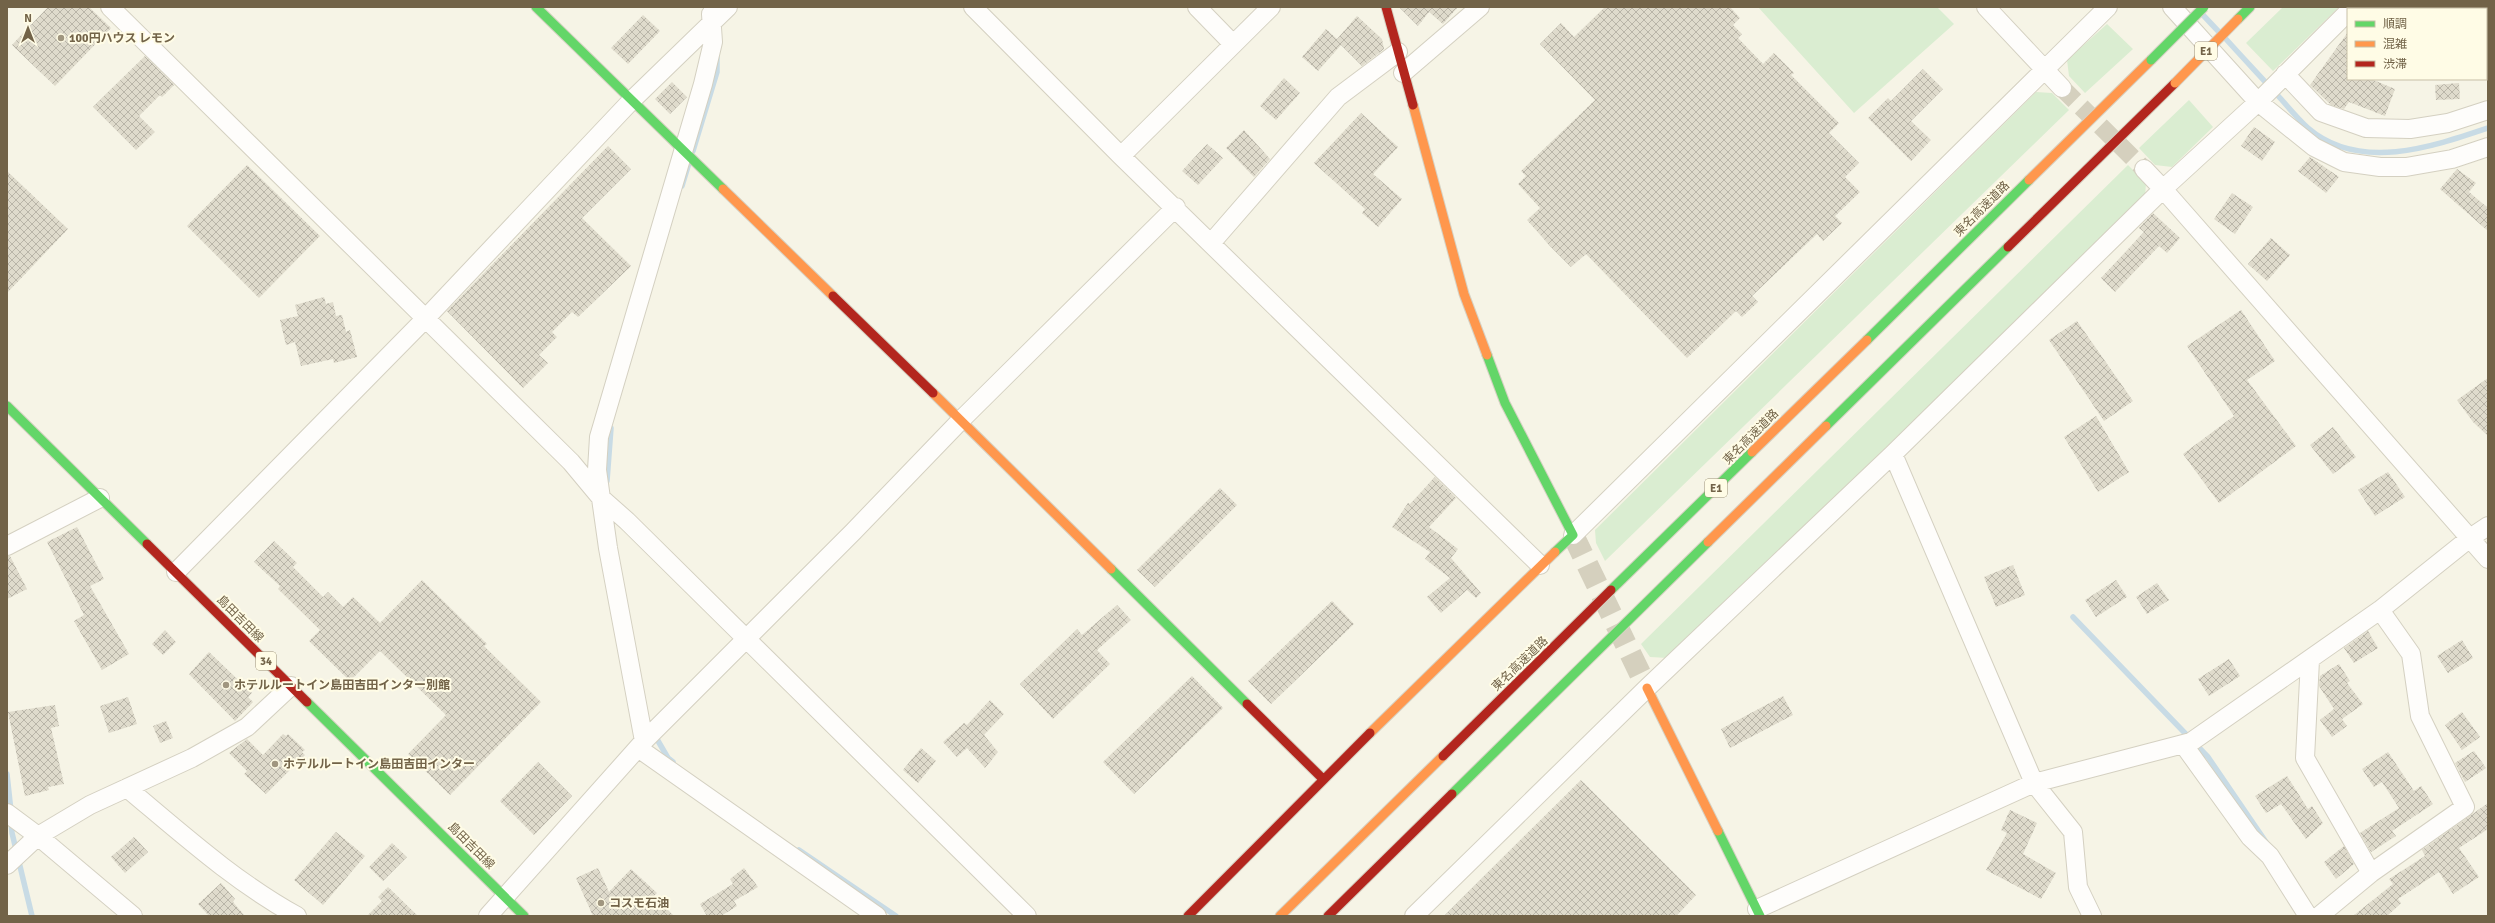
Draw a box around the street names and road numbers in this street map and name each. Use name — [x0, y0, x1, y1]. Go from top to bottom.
road number: E1 — [2195, 42, 2217, 60]
street label: 東名高速道路 — [1951, 178, 2013, 240]
street label: 東名高速道路 — [1720, 406, 1782, 468]
road number: E1 — [1705, 479, 1727, 497]
street label: 島田吉田線 — [213, 592, 267, 646]
street label: 東名高速道路 — [1489, 634, 1551, 694]
road number: 34 — [256, 652, 276, 670]
street label: 島田吉田線 — [444, 819, 498, 873]

